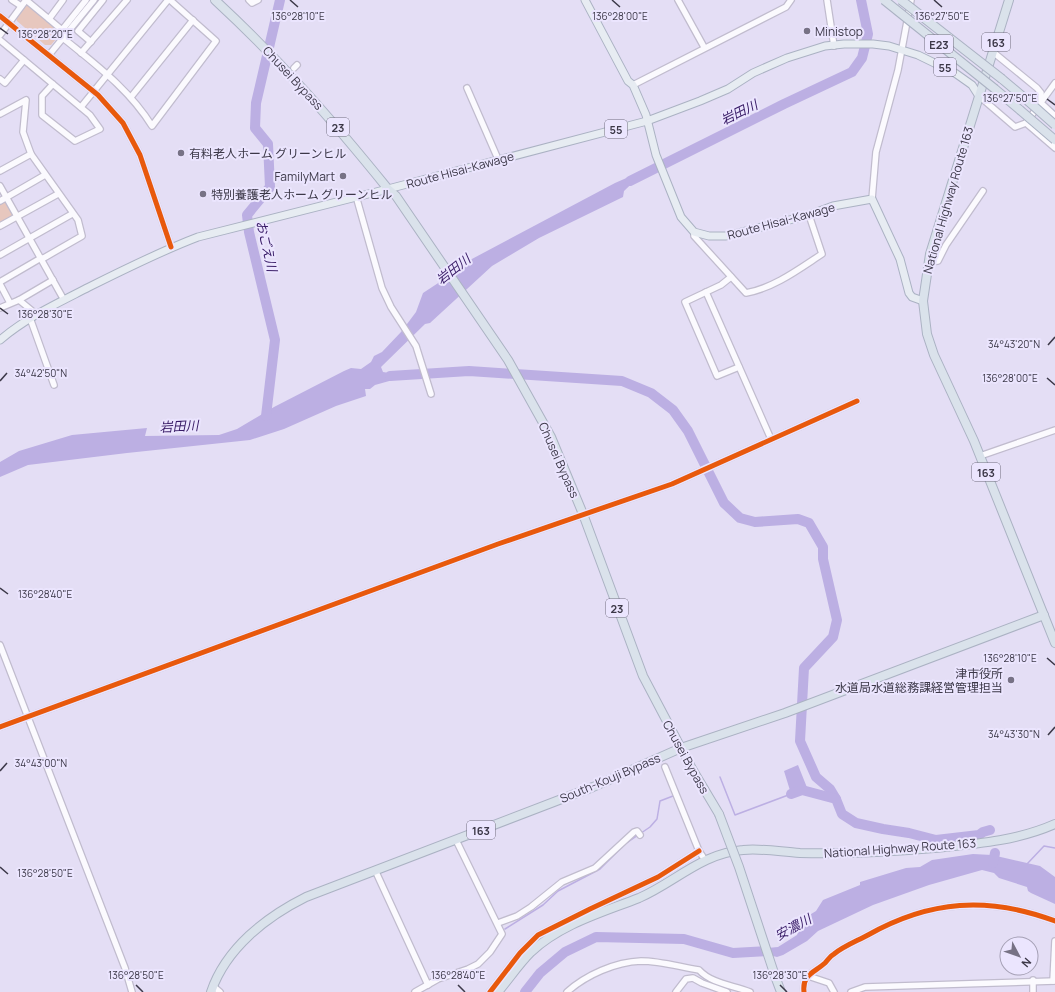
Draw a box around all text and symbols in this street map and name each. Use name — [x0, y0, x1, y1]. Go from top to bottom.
text: 136°28'10"E — [271, 9, 325, 23]
text: 136°28'00"E — [592, 9, 648, 23]
text: 136°27'50"E — [915, 9, 970, 23]
place label: Ministop — [815, 23, 863, 40]
marker: Ministop — [802, 26, 812, 36]
text: 136°28'20"E — [17, 27, 73, 41]
road number: 163 — [982, 33, 1010, 51]
road number: E23 — [925, 35, 953, 53]
street label: Chusei Bypass — [259, 42, 327, 114]
road number: 55 — [934, 58, 956, 76]
text: 136°27'50"E — [983, 91, 1038, 105]
water label: 岩田川 — [718, 94, 762, 129]
road number: 23 — [327, 118, 349, 136]
road number: 55 — [605, 120, 627, 138]
street label: National Highway Route 163 — [919, 124, 977, 276]
place label: 有料老人ホーム グリーンヒル — [189, 145, 346, 162]
street label: Route Hisai-Kawage — [404, 147, 516, 193]
marker: 有料老人ホーム グリーンヒル — [176, 148, 186, 158]
place label: FamilyMart — [275, 168, 335, 185]
marker: FamilyMart — [338, 171, 348, 181]
place label: 特別養護老人ホーム グリーンヒル — [211, 186, 392, 203]
marker: 特別養護老人ホーム グリーンヒル — [198, 189, 208, 199]
street label: Route Hisai-Kawage — [725, 198, 837, 244]
water label: おごえ川 — [252, 219, 282, 275]
water label: 岩田川 — [432, 249, 475, 288]
text: 136°28'30"E — [17, 307, 73, 321]
text: 34°43'20"N — [988, 337, 1040, 351]
text: 34°42'50"N — [15, 366, 67, 380]
text: 136°28'00"E — [982, 371, 1038, 385]
water label: 岩田川 — [159, 416, 201, 436]
street label: Chusei Bypass — [535, 419, 583, 501]
road number: 163 — [972, 463, 1000, 481]
text: 136°28'40"E — [18, 587, 72, 601]
road number: 23 — [606, 599, 628, 617]
text: 136°28'10"E — [983, 651, 1037, 665]
place label: 津市役所 水道局水道総務課経営管理担当 — [835, 665, 1003, 696]
marker: 津市役所 水道局水道総務課経営管理担当 — [1006, 675, 1016, 685]
street label: Chusei Bypass — [659, 717, 713, 797]
text: 34°43'30"N — [988, 727, 1040, 741]
street label: South-Kouji Bypass — [557, 749, 663, 807]
text: 34°43'00"N — [15, 756, 67, 770]
road number: 163 — [467, 821, 495, 839]
street label: National Highway Route 163 — [823, 834, 977, 862]
text: 136°28'50"E — [17, 866, 73, 880]
water label: 安濃川 — [772, 909, 816, 944]
north arrow — [999, 936, 1039, 976]
text: N — [1019, 955, 1035, 971]
text: 136°28'50"E — [108, 968, 164, 982]
text: 136°28'40"E — [431, 968, 485, 982]
text: 136°28'30"E — [752, 968, 808, 982]

